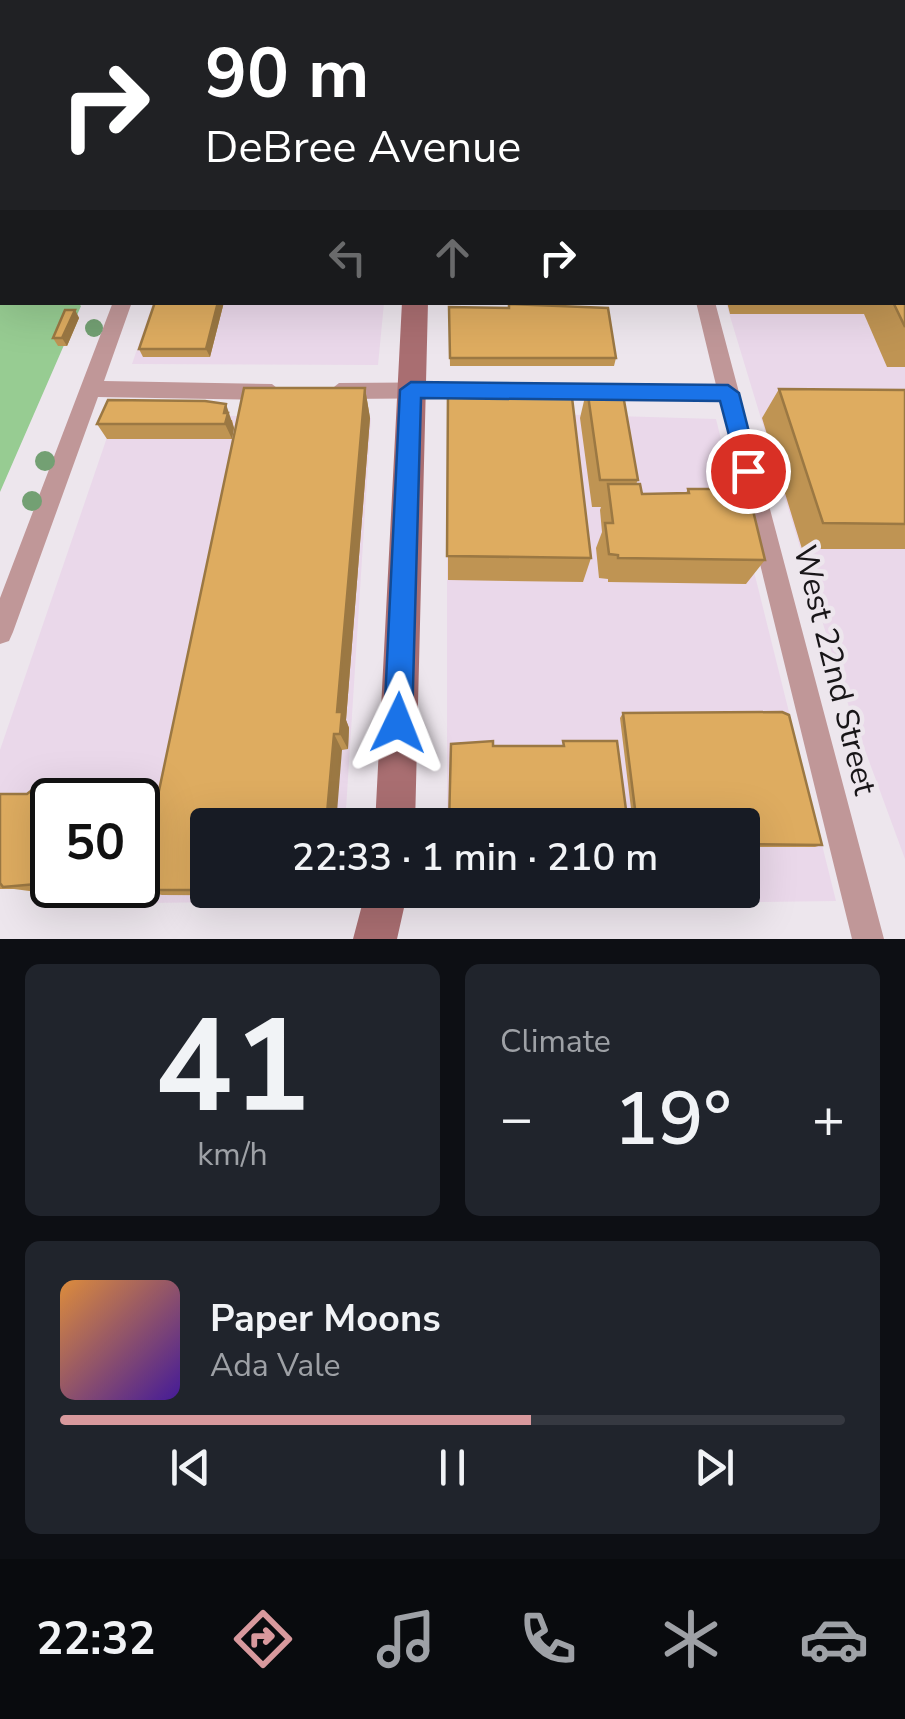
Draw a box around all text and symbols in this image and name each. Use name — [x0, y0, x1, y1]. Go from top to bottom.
text: 90 m — [205, 26, 369, 122]
icon: right — [40, 40, 170, 170]
text: DeBree Avenue — [205, 117, 521, 178]
icon: left — [320, 230, 375, 285]
icon: ahead — [425, 230, 480, 285]
icon: right — [530, 230, 585, 285]
pin — [706, 429, 791, 514]
icon: arrive — [721, 444, 776, 499]
street label: West 22nd Street — [783, 541, 887, 800]
position arrow — [346, 671, 450, 775]
speed limit sign: 50 — [30, 778, 160, 908]
text: 22:33 · 1 min · 210 m — [292, 832, 658, 883]
text: 41 — [154, 979, 311, 1156]
text: Climate — [500, 1020, 611, 1063]
text: 19° — [613, 1068, 732, 1170]
text: − — [500, 1081, 533, 1156]
text: + — [812, 1081, 845, 1156]
text: km/h — [197, 1133, 268, 1176]
text: Paper Moons — [210, 1293, 441, 1344]
text: Ada Vale — [210, 1344, 341, 1387]
icon: previous — [163, 1440, 218, 1495]
icon: pause — [425, 1440, 480, 1495]
icon: next — [687, 1440, 742, 1495]
icon: directions — [228, 1604, 298, 1674]
icon: music — [371, 1604, 441, 1674]
icon: phone — [513, 1604, 583, 1674]
icon: climate — [656, 1604, 726, 1674]
icon: car — [799, 1604, 869, 1674]
text: 22:32 — [36, 1609, 155, 1670]

